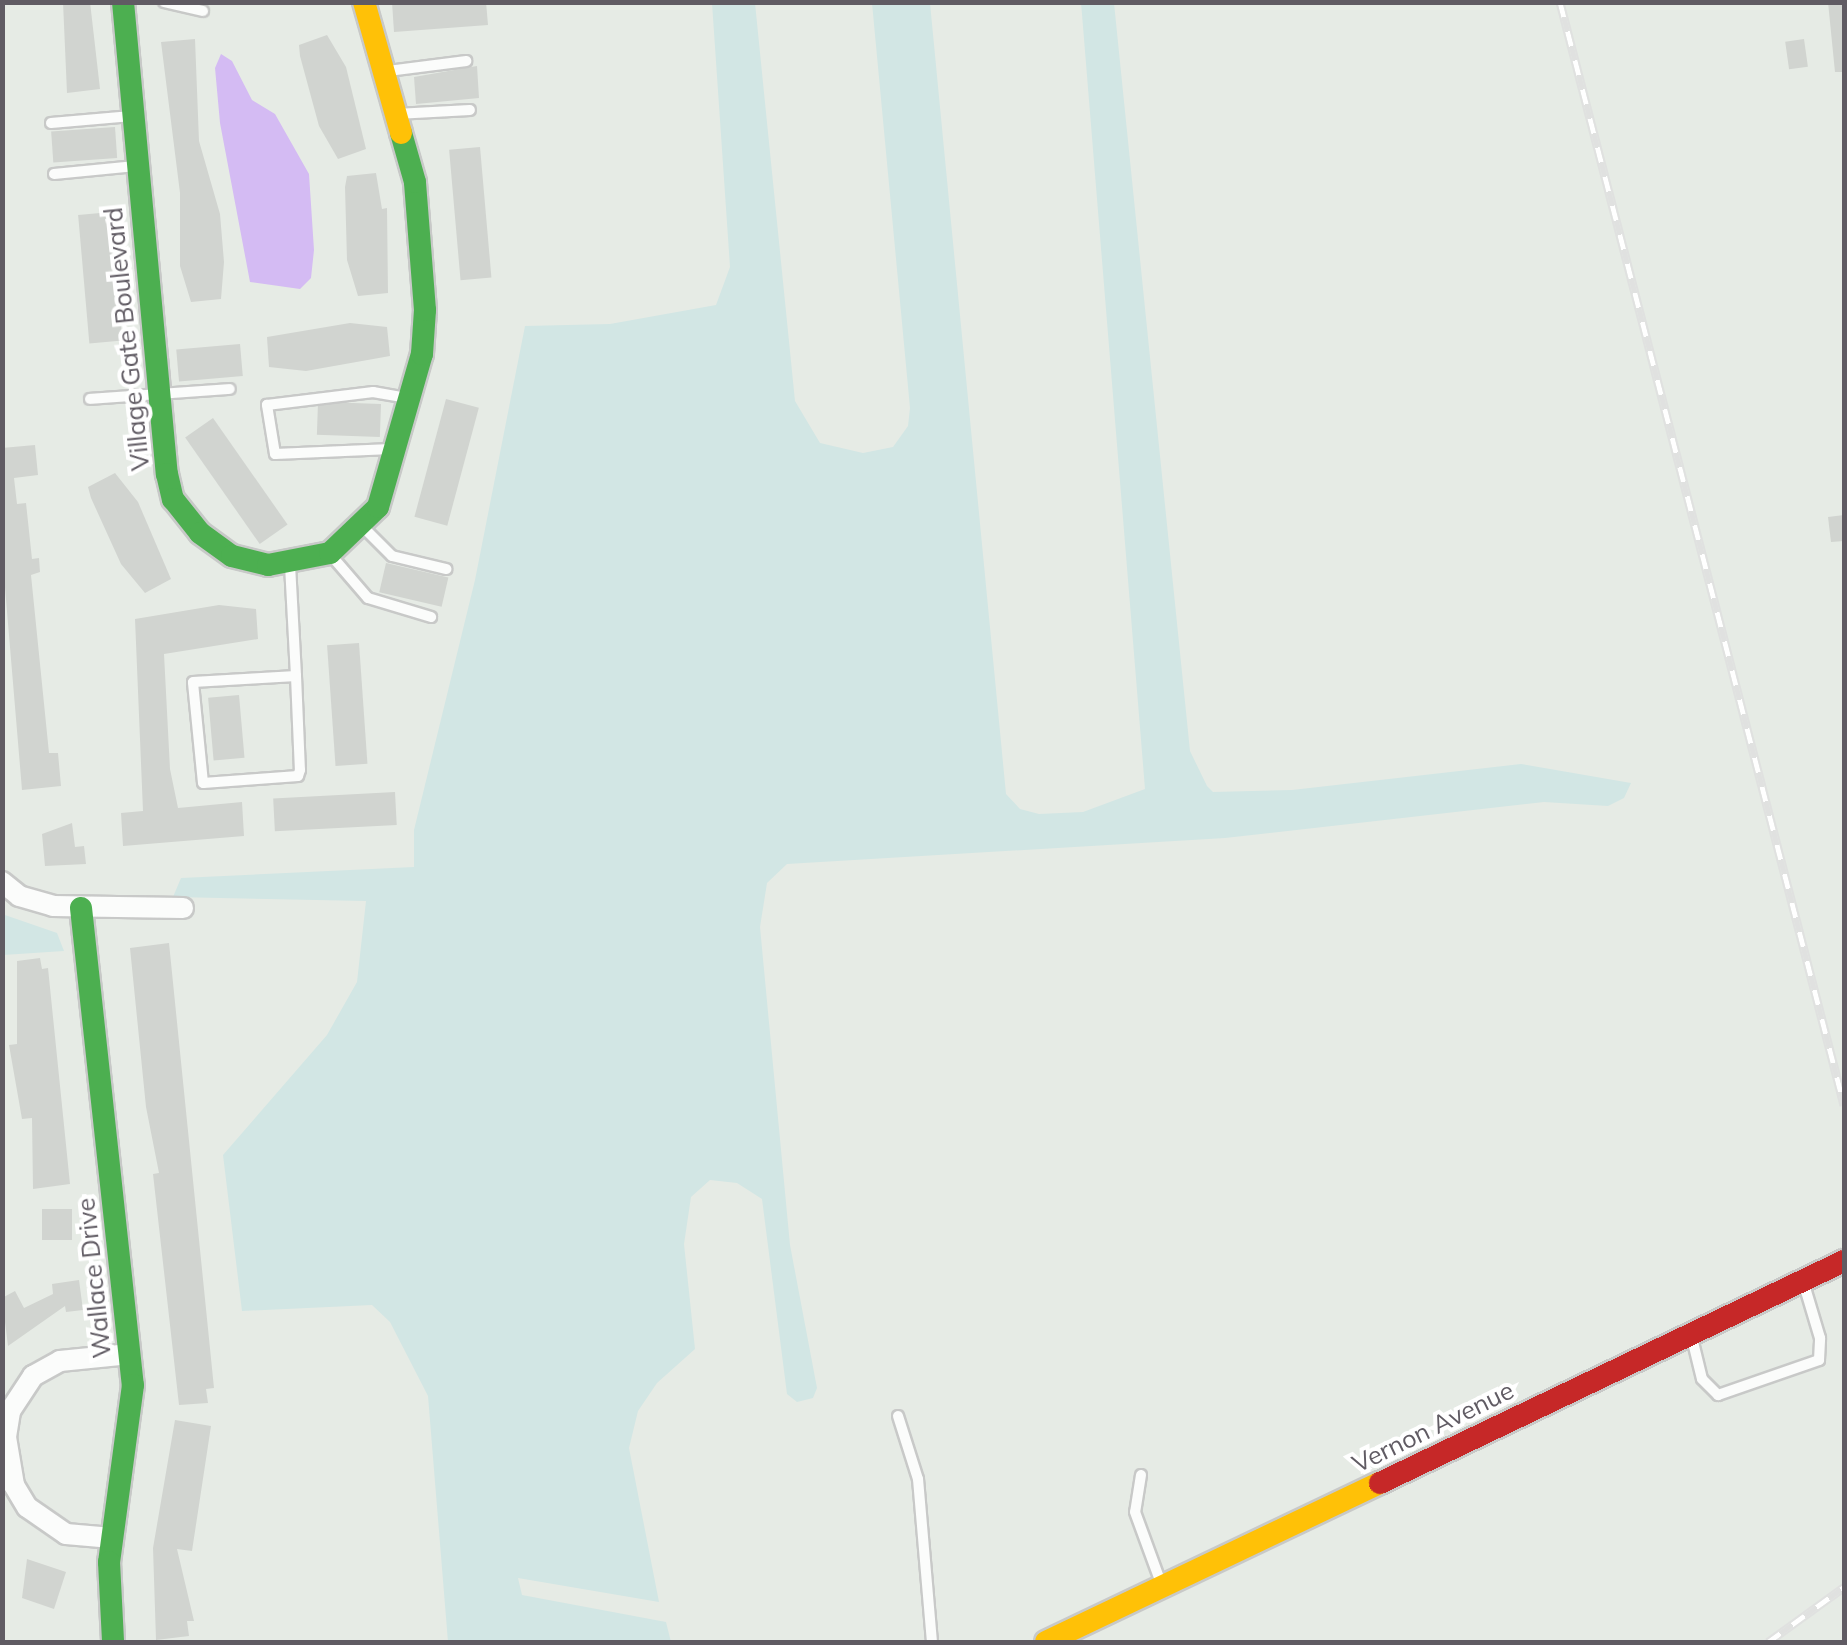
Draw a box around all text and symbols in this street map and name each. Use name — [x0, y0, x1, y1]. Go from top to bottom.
street label: Village Gate Boulevard — [98, 206, 156, 472]
street label: Wallace Drive — [71, 1196, 117, 1360]
street label: Vernon Avenue — [1347, 1375, 1519, 1479]

